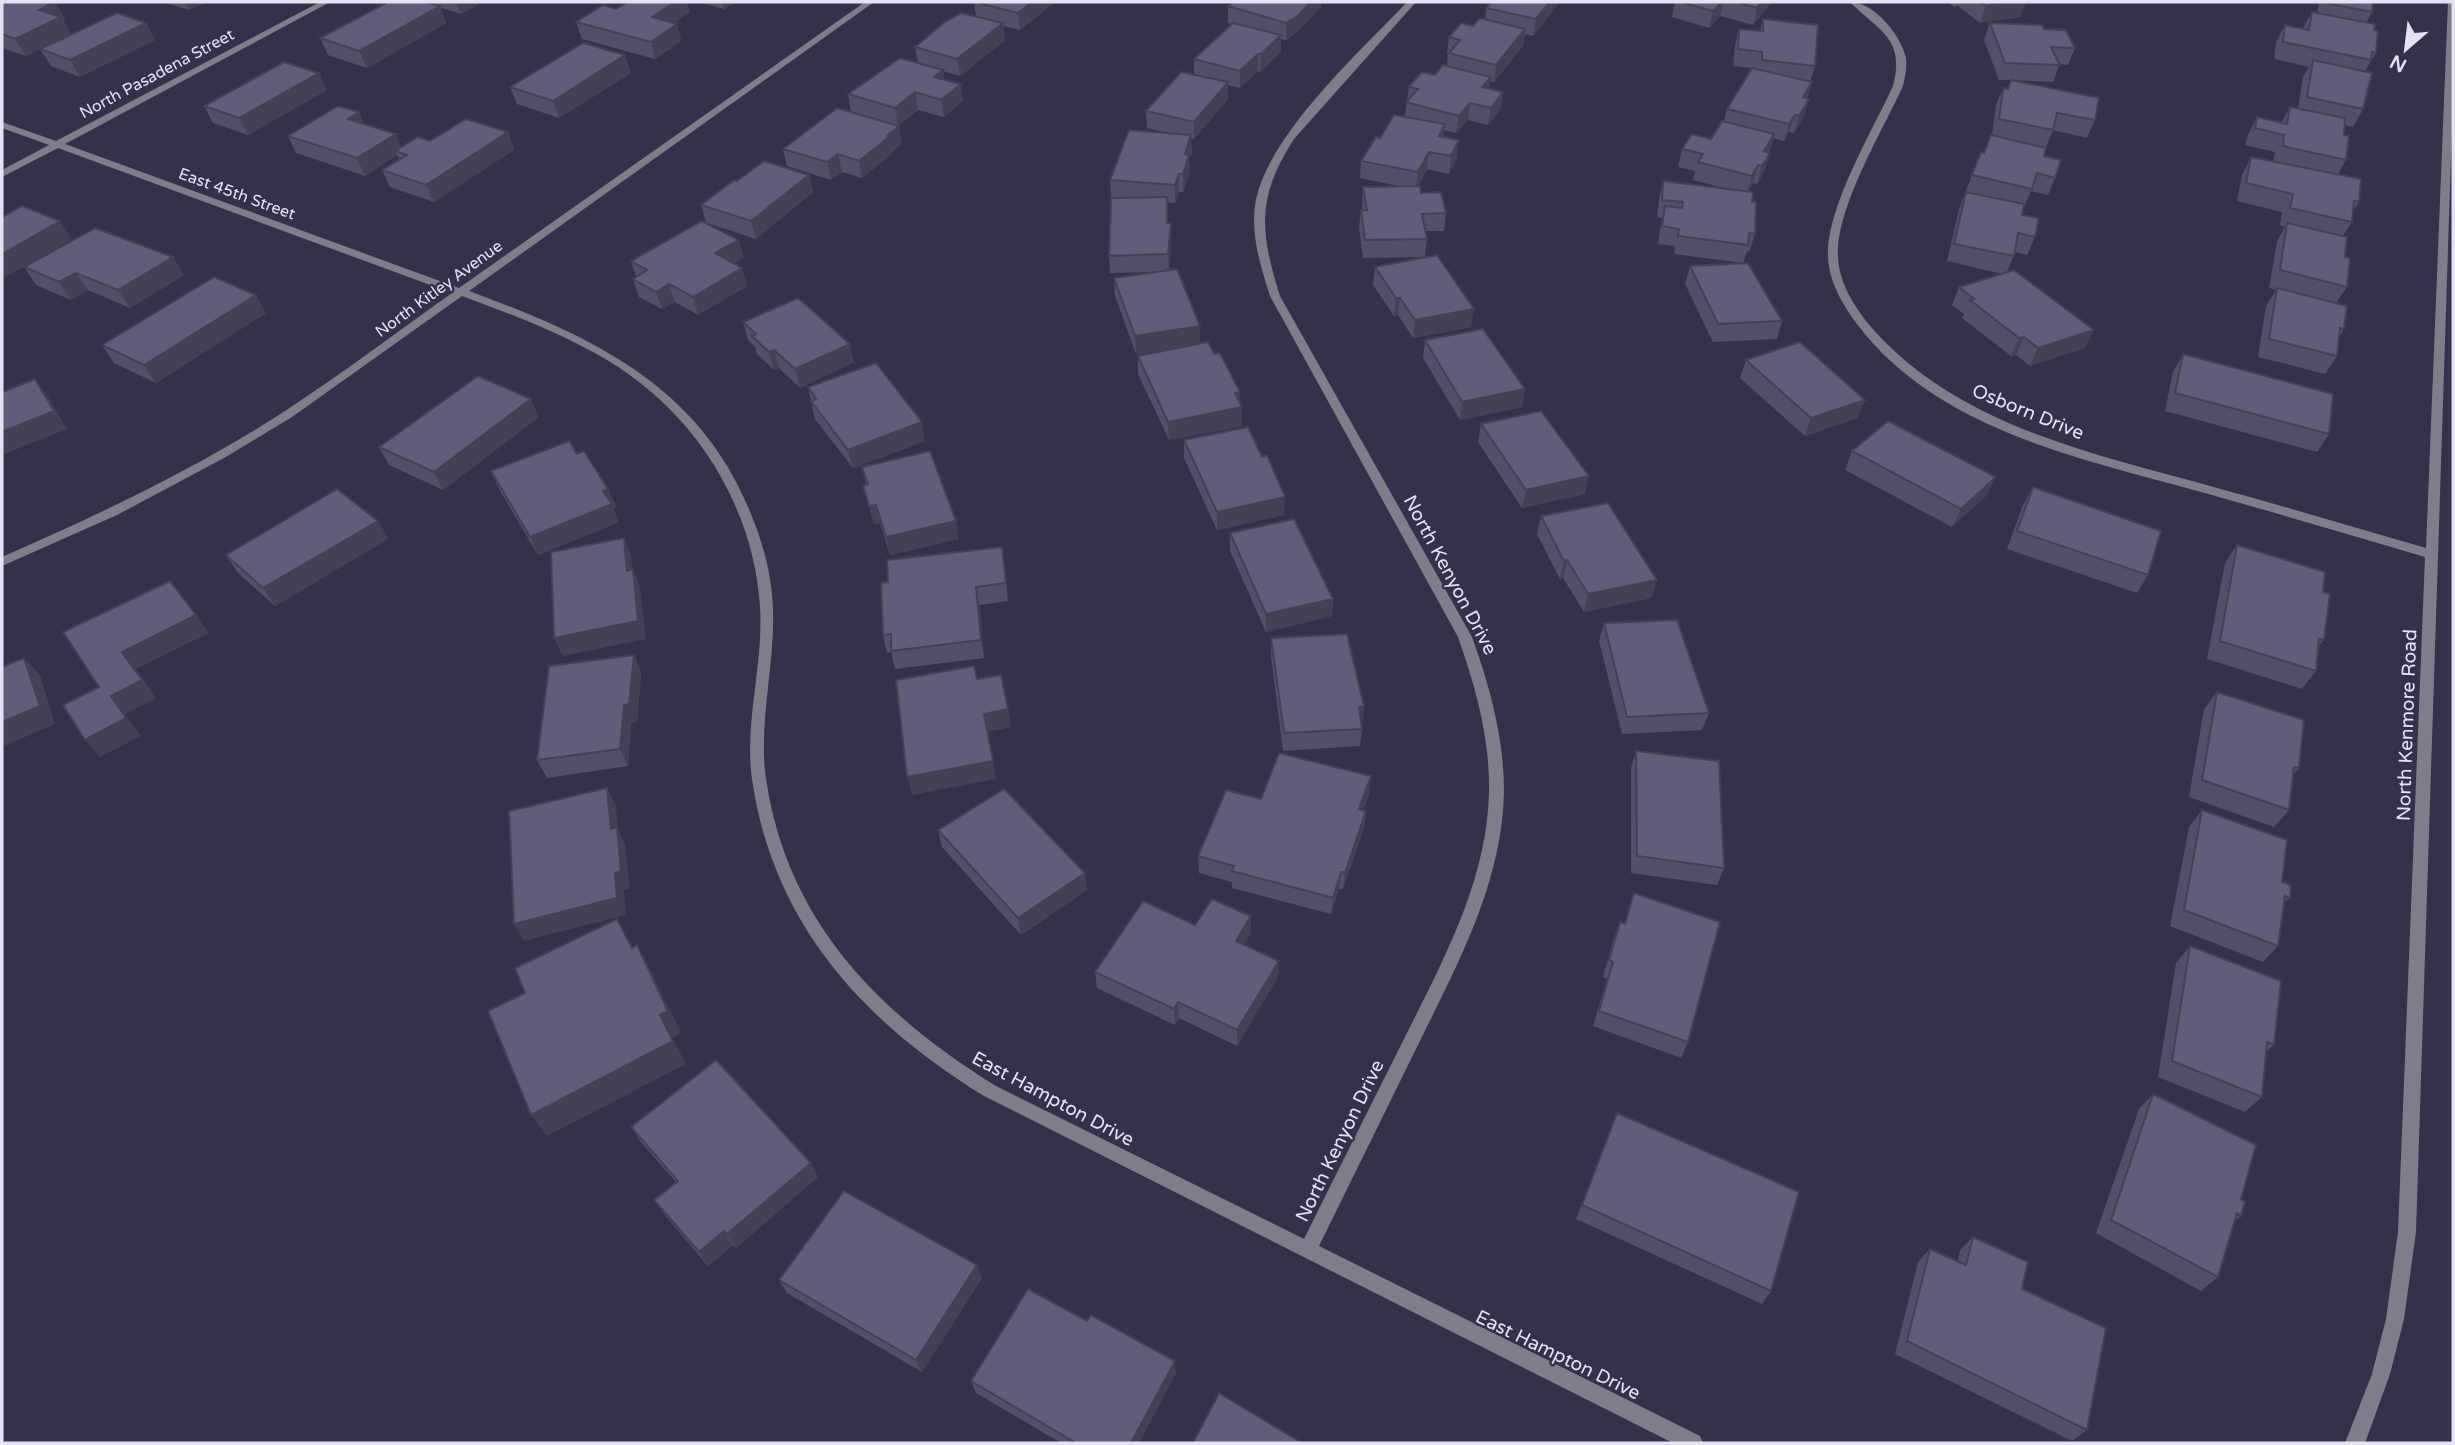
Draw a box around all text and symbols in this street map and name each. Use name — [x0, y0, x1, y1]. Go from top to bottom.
north arrow — [2371, 14, 2441, 84]
street label: North Pasadena Street — [76, 25, 238, 123]
text: N — [2387, 50, 2410, 76]
street label: East 45th Street — [176, 164, 298, 224]
street label: North Kitley Avenue — [372, 236, 506, 342]
street label: Osborn Drive — [1969, 380, 2087, 444]
street label: North Kenyon Drive — [1399, 492, 1501, 658]
street label: North Kenmore Road — [2393, 629, 2421, 821]
street label: East Hampton Drive — [968, 1047, 1138, 1151]
street label: North Kenyon Drive — [1291, 1056, 1389, 1226]
street label: East Hampton Drive — [1472, 1306, 1644, 1404]

